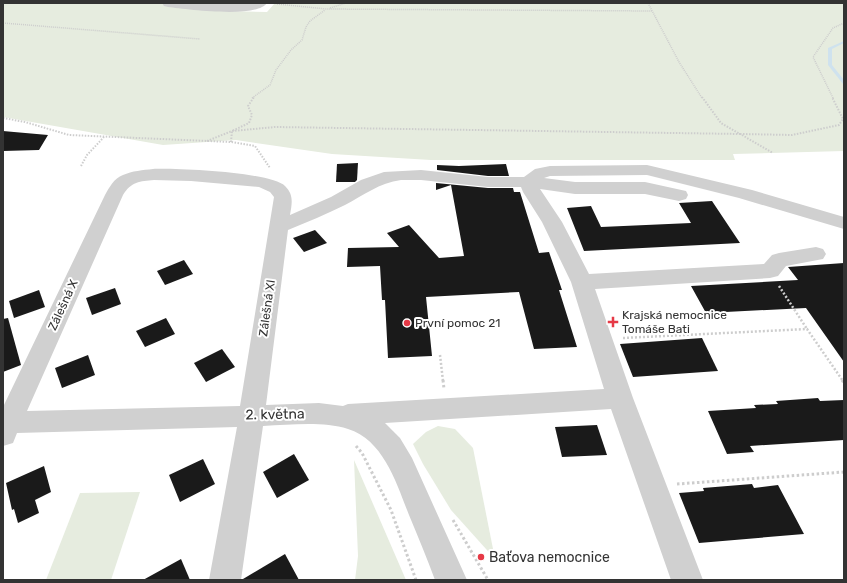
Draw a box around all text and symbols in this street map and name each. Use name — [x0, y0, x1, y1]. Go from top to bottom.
street label: Zálešná X — [45, 277, 81, 332]
street label: Zálešná XI — [256, 279, 278, 337]
place label: Krajská nemocnice Tomáše Bati — [622, 308, 727, 336]
place label: První pomoc 21 — [415, 316, 500, 330]
marker: Krajská nemocnice Tomáše Bati — [607, 316, 619, 328]
marker: První pomoc 21 — [402, 318, 412, 328]
street label: 2. května — [245, 405, 305, 424]
place label: Baťova nemocnice — [489, 549, 610, 566]
marker: Baťova nemocnice — [476, 552, 486, 562]

